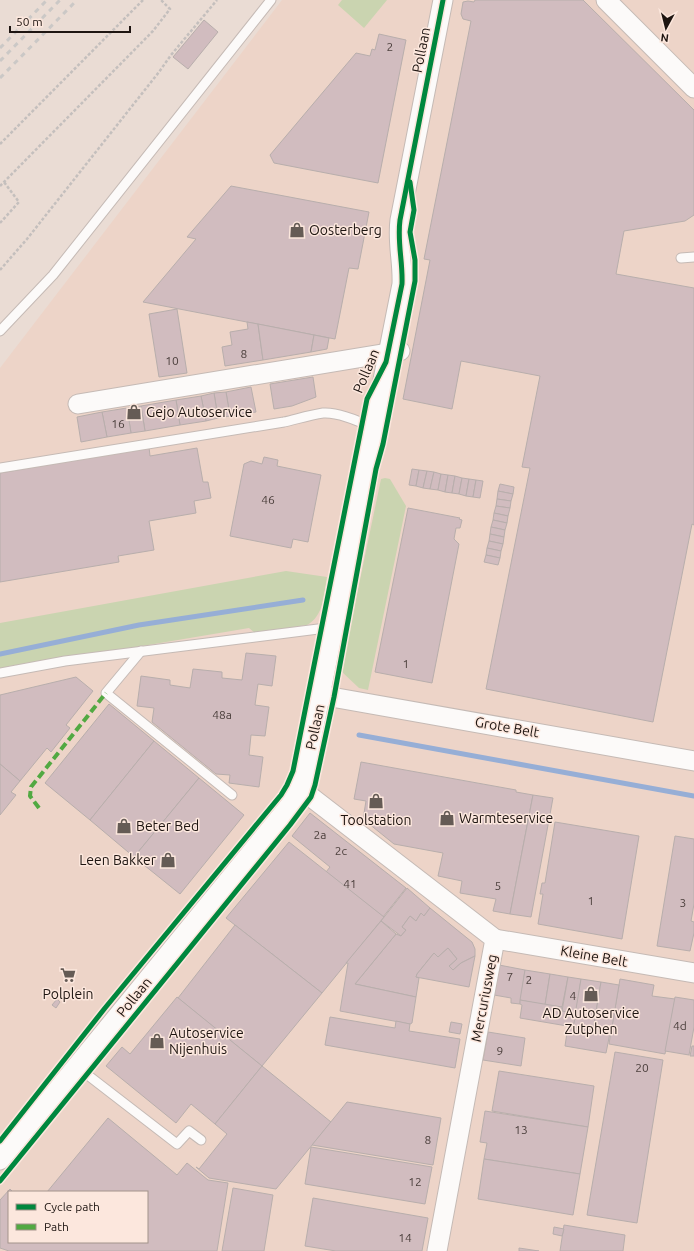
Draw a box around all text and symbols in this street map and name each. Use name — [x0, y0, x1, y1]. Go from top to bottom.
scale bar — [10, 8, 130, 34]
north arrow — [646, 8, 686, 48]
text: 50 m — [16, 15, 43, 28]
street label: Pollaan — [409, 26, 433, 74]
text: N — [660, 31, 670, 44]
house number: 2 — [387, 40, 393, 53]
shop icon: Oosterberg — [288, 221, 306, 239]
place label: Oosterberg — [309, 222, 382, 238]
house number: 8 — [241, 347, 248, 360]
street label: Pollaan — [350, 347, 382, 395]
house number: 10 — [165, 354, 179, 367]
shop icon: Gejo Autoservice — [125, 403, 143, 421]
place label: Gejo Autoservice — [146, 404, 252, 420]
house number: 16 — [111, 417, 125, 430]
house number: 46 — [261, 493, 275, 506]
house number: 1 — [403, 657, 409, 670]
street label: Pollaan — [302, 703, 328, 751]
house number: 48a — [212, 708, 232, 721]
street label: Grote Belt — [474, 713, 541, 741]
shop icon: Toolstation — [367, 792, 385, 810]
shop icon: Warmteservice — [438, 809, 456, 827]
place label: Warmteservice — [459, 810, 553, 826]
place label: Toolstation — [341, 812, 412, 828]
shop icon: Beter Bed — [115, 817, 133, 835]
place label: Beter Bed — [136, 818, 199, 834]
house number: 2a — [314, 828, 326, 841]
house number: 2c — [335, 844, 348, 857]
shop icon: Leen Bakker — [159, 851, 177, 869]
place label: Leen Bakker — [79, 852, 157, 868]
house number: 41 — [343, 877, 357, 890]
house number: 5 — [495, 879, 501, 892]
house number: 1 — [588, 894, 594, 907]
house number: 3 — [680, 896, 686, 909]
street label: Kleine Belt — [559, 942, 629, 970]
street label: Mercuriusweg — [468, 953, 500, 1043]
supermarket icon: Polplein — [59, 966, 77, 984]
house number: 7 — [507, 970, 513, 983]
house number: 2 — [526, 973, 532, 986]
street label: Pollaan — [113, 974, 155, 1020]
shop icon: AD Autoservice Zutphen — [582, 985, 600, 1003]
place label: Polplein — [42, 986, 94, 1002]
house number: 4 — [570, 989, 577, 1002]
place label: AD Autoservice Zutphen — [543, 1005, 639, 1037]
house number: 4d — [673, 1019, 687, 1032]
place label: Autoservice Nijenhuis — [169, 1025, 244, 1057]
shop icon: Autoservice Nijenhuis — [148, 1032, 166, 1050]
house number: 9 — [497, 1044, 503, 1057]
house number: 20 — [635, 1061, 649, 1074]
house number: 13 — [514, 1123, 528, 1136]
house number: 8 — [425, 1133, 432, 1146]
house number: 12 — [408, 1175, 422, 1188]
legend — [8, 1191, 148, 1243]
text: Cycle path — [44, 1200, 100, 1213]
text: Path — [44, 1220, 69, 1233]
house number: 14 — [398, 1231, 412, 1244]

